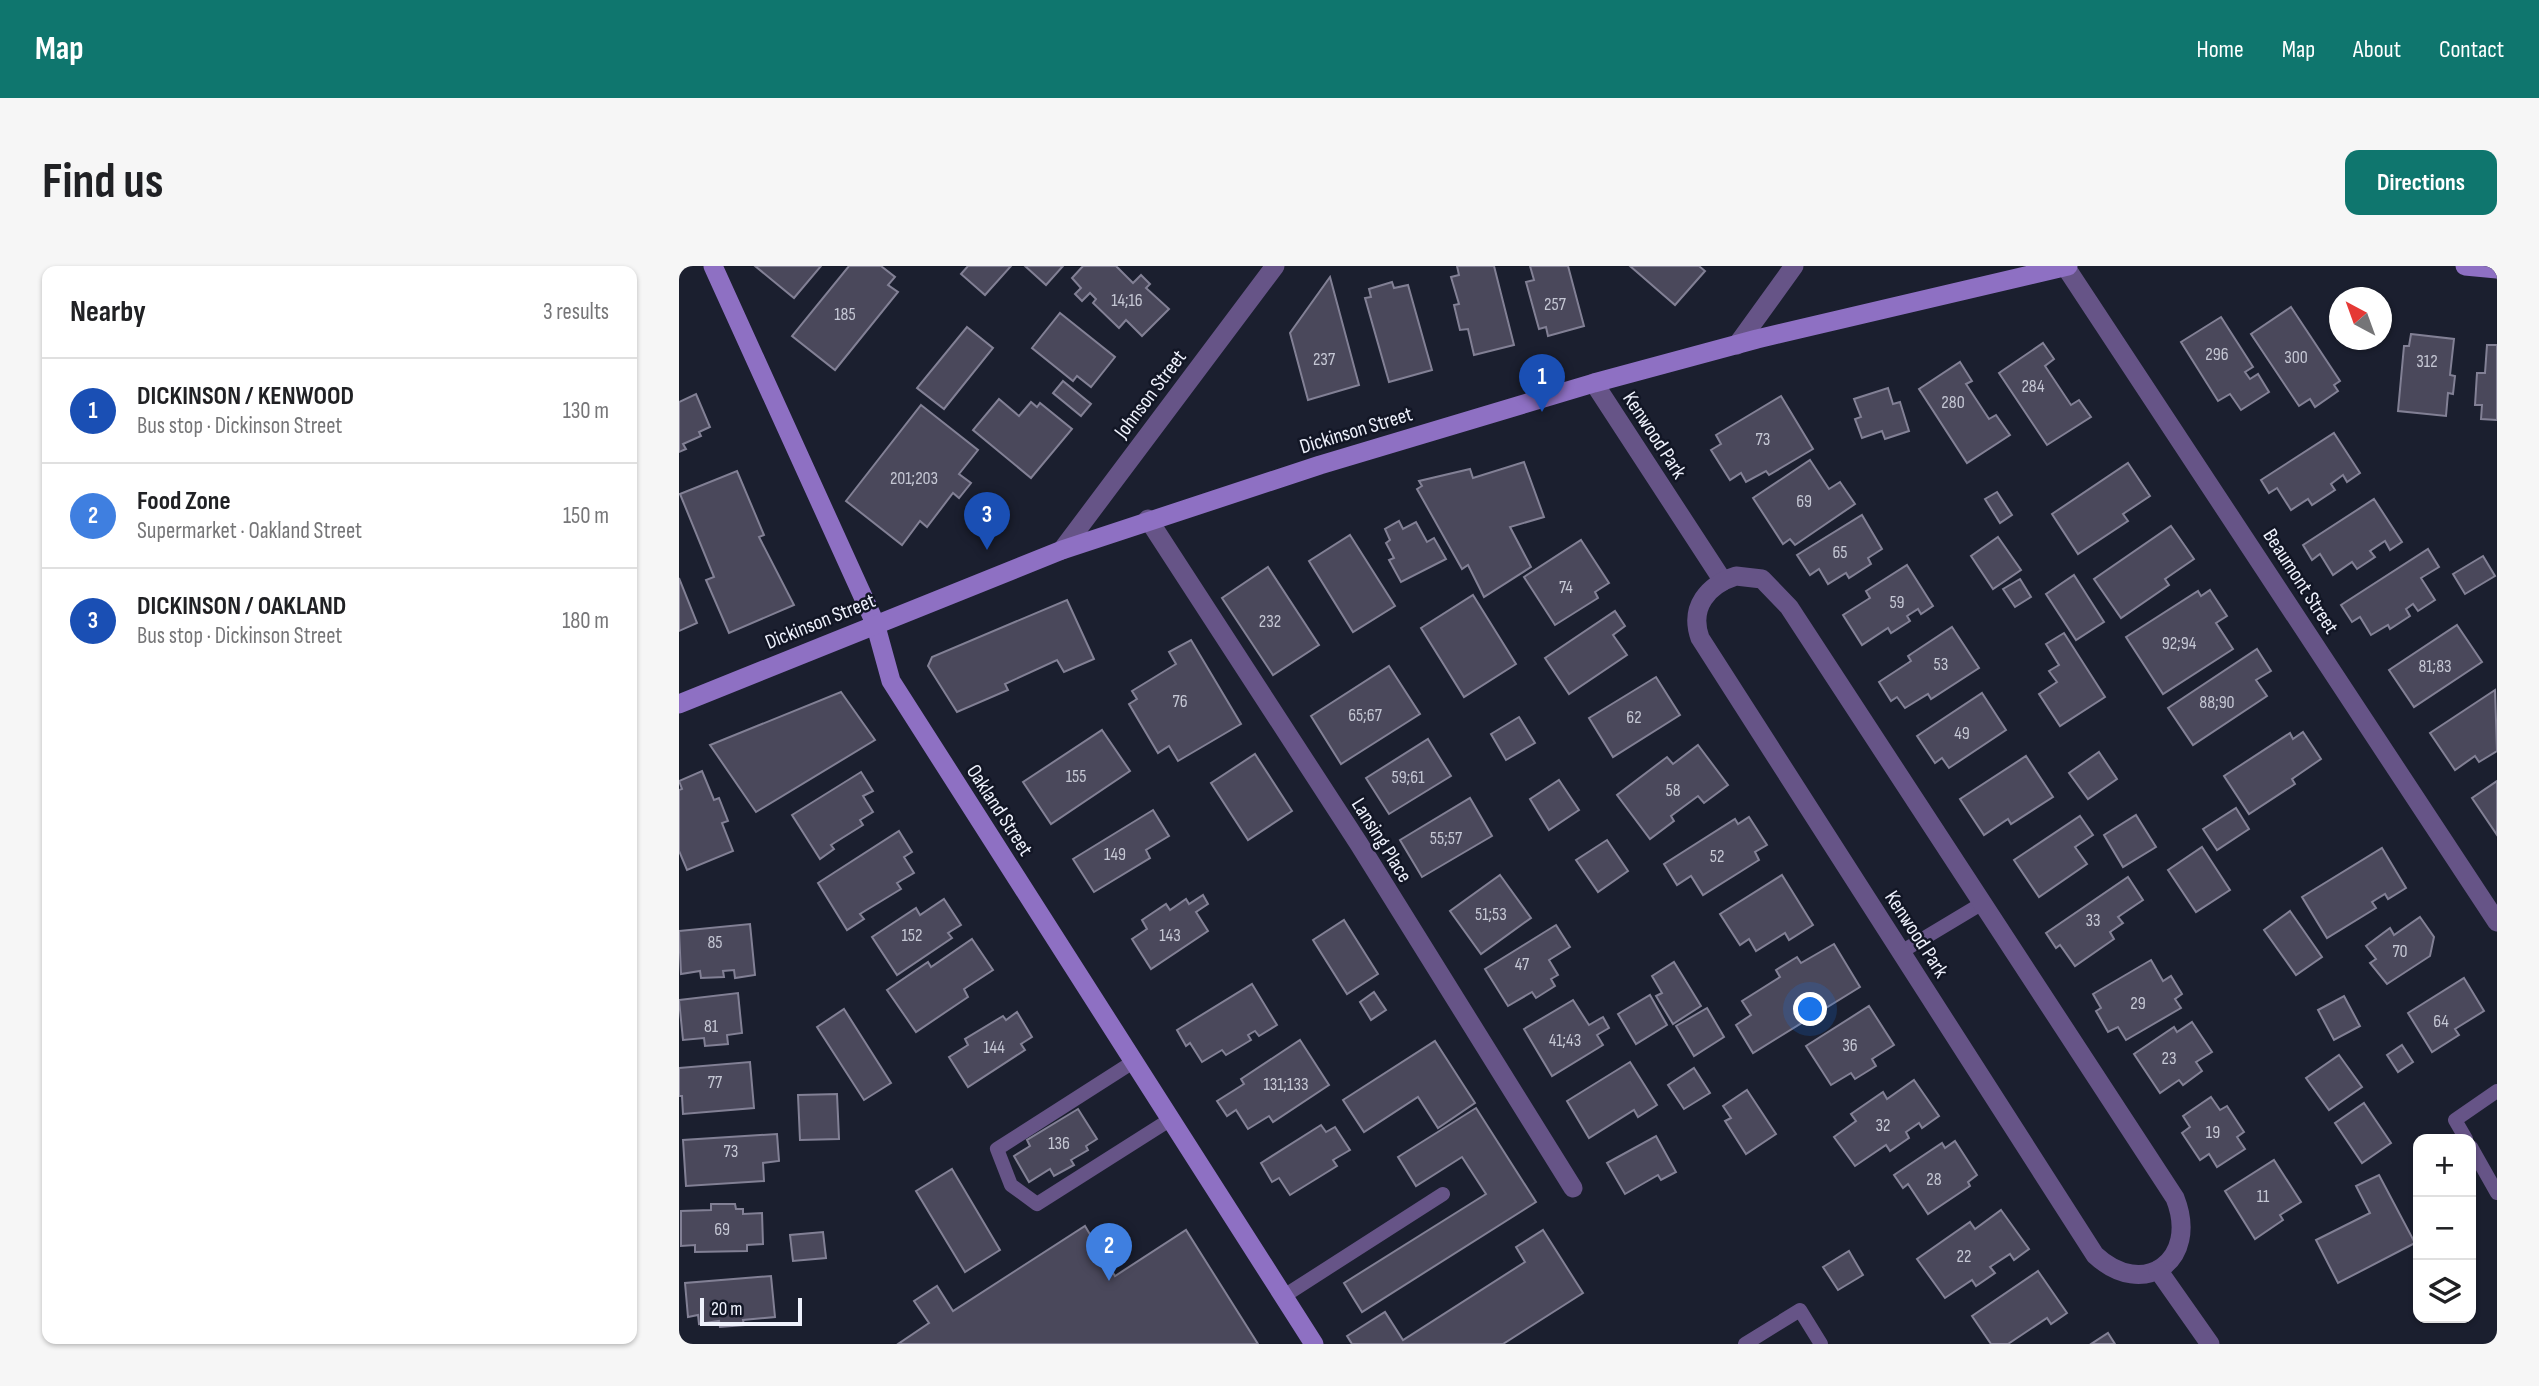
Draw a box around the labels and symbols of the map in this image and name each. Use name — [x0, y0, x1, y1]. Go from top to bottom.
north arrow — [2329, 287, 2392, 350]
house number: 14;16 — [1111, 290, 1143, 311]
house number: 257 — [1544, 294, 1567, 315]
house number: 185 — [834, 304, 856, 325]
house number: 296 — [2205, 344, 2229, 365]
street label: Johnson Street — [1109, 345, 1192, 444]
house number: 300 — [2284, 347, 2308, 368]
house number: 237 — [1313, 349, 1336, 370]
house number: 312 — [2416, 351, 2438, 372]
pin: 1 — [1519, 354, 1565, 412]
house number: 284 — [2021, 376, 2045, 397]
street label: Kenwood Park — [1617, 387, 1692, 483]
house number: 280 — [1941, 392, 1965, 413]
street label: Dickinson Street — [1297, 402, 1415, 459]
house number: 73 — [1756, 429, 1770, 450]
house number: 201;203 — [890, 468, 938, 489]
house number: 69 — [1796, 491, 1812, 512]
pin: 3 — [964, 492, 1010, 550]
street label: Beaumont Street — [2257, 524, 2344, 638]
house number: 65 — [1832, 542, 1848, 563]
house number: 74 — [1559, 577, 1573, 598]
street label: Dickinson Street — [762, 588, 879, 655]
house number: 59 — [1889, 592, 1905, 613]
house number: 232 — [1259, 611, 1281, 632]
house number: 92;94 — [2162, 633, 2197, 654]
house number: 53 — [1934, 654, 1948, 675]
house number: 81;83 — [2418, 656, 2452, 677]
house number: 76 — [1172, 691, 1188, 712]
house number: 88;90 — [2199, 692, 2235, 713]
house number: 65;67 — [1348, 705, 1383, 726]
house number: 62 — [1626, 707, 1642, 728]
house number: 49 — [1954, 723, 1970, 744]
street label: Oakland Street — [961, 760, 1038, 861]
house number: 155 — [1066, 766, 1086, 787]
house number: 59;61 — [1392, 767, 1425, 788]
house number: 58 — [1665, 780, 1681, 801]
street label: Lansing Place — [1346, 794, 1417, 887]
house number: 55;57 — [1430, 828, 1463, 849]
house number: 149 — [1104, 844, 1126, 865]
house number: 52 — [1710, 846, 1724, 867]
street label: Kenwood Park — [1879, 886, 1954, 982]
house number: 51;53 — [1475, 904, 1507, 925]
house number: 33 — [2085, 910, 2101, 931]
house number: 152 — [902, 925, 922, 946]
house number: 143 — [1159, 925, 1181, 946]
house number: 85 — [707, 932, 723, 953]
house number: 70 — [2392, 941, 2408, 962]
house number: 47 — [1515, 954, 1530, 975]
your location — [1793, 992, 1827, 1026]
house number: 29 — [2130, 993, 2146, 1014]
house number: 64 — [2433, 1011, 2449, 1032]
house number: 81 — [704, 1016, 719, 1037]
house number: 41;43 — [1549, 1030, 1581, 1051]
house number: 36 — [1842, 1035, 1858, 1056]
house number: 144 — [983, 1037, 1005, 1058]
house number: 23 — [2162, 1048, 2177, 1069]
house number: 77 — [708, 1072, 723, 1093]
house number: 131;133 — [1263, 1074, 1309, 1095]
house number: 32 — [1876, 1115, 1890, 1136]
house number: 19 — [2206, 1122, 2220, 1143]
house number: 136 — [1048, 1133, 1070, 1154]
house number: 73 — [724, 1141, 738, 1162]
house number: 28 — [1926, 1169, 1942, 1190]
house number: 11 — [2257, 1186, 2270, 1207]
house number: 69 — [714, 1219, 730, 1240]
pin: 2 — [1086, 1223, 1132, 1281]
house number: 22 — [1957, 1246, 1971, 1267]
scale bar — [700, 1295, 801, 1327]

